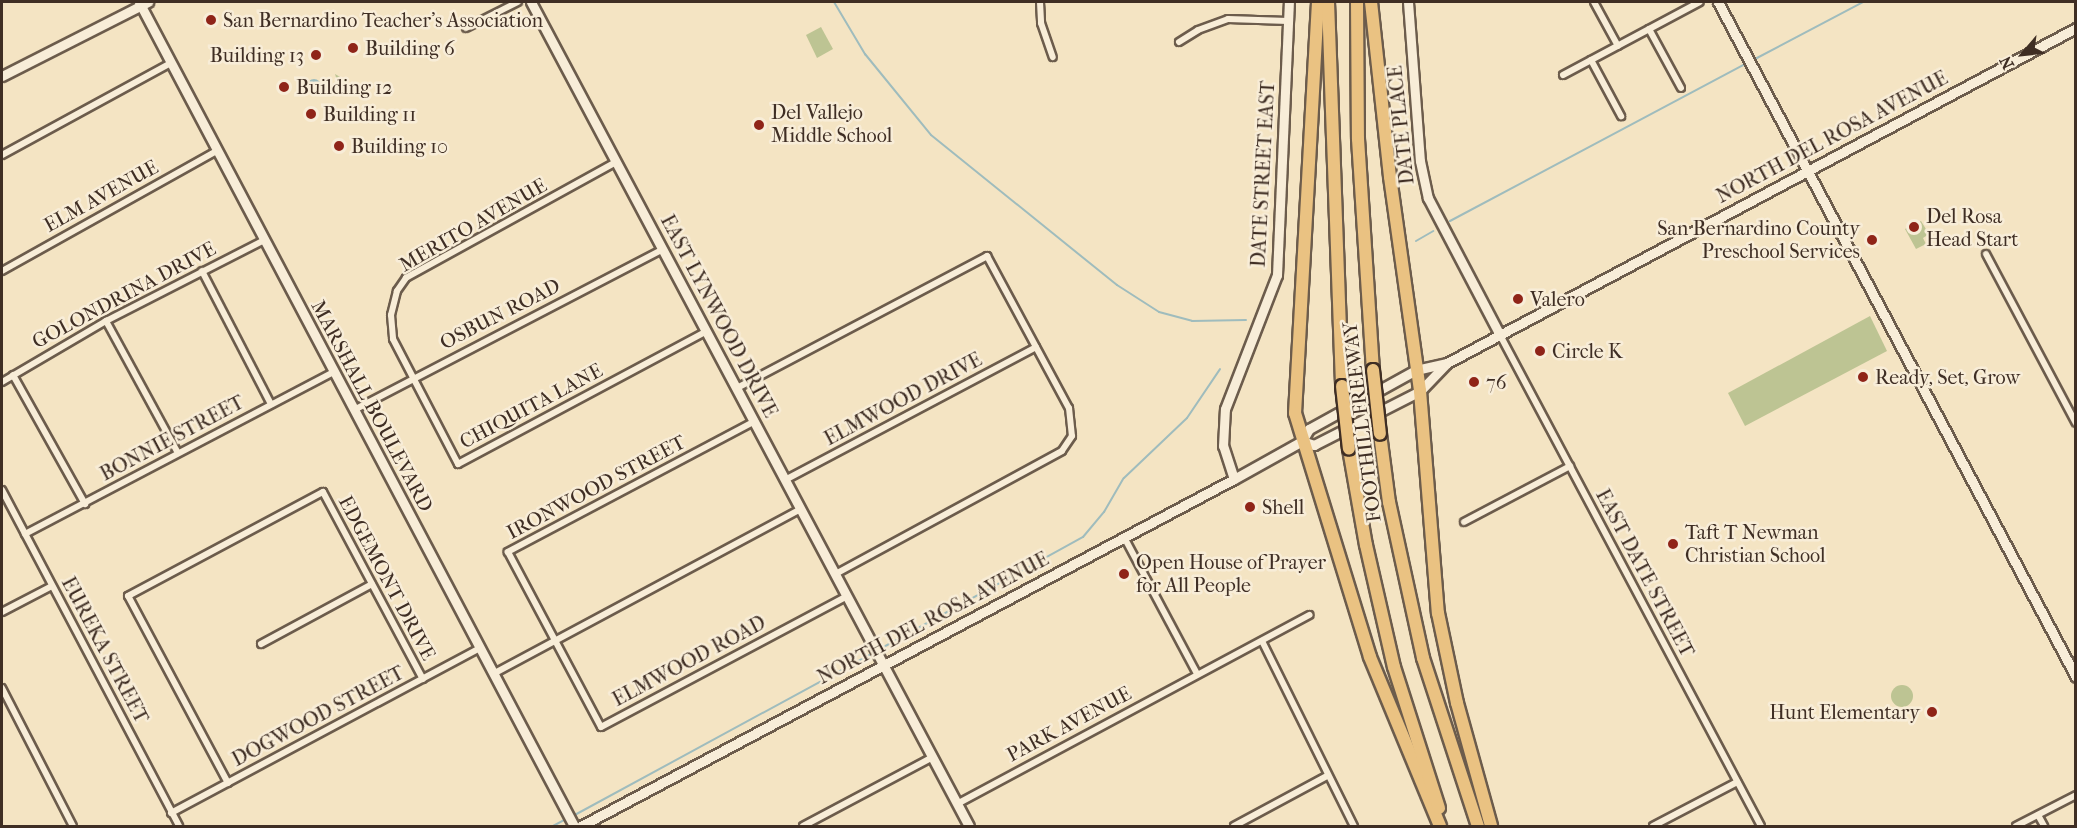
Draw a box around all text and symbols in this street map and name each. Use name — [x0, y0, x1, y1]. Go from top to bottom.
place label: San Bernardino Teacher's Association — [223, 8, 543, 32]
marker: San Bernardino Teacher's Association — [204, 13, 218, 27]
north arrow — [1993, 24, 2053, 84]
place label: Building 6 — [365, 36, 455, 60]
marker: Building 6 — [346, 41, 360, 55]
place label: Building 13 — [210, 43, 304, 67]
marker: Building 13 — [309, 48, 323, 62]
text: N — [1995, 53, 2018, 73]
street label: DATE PLACE — [1383, 64, 1419, 186]
street label: NORTH DEL ROSA AVENUE — [1712, 66, 1952, 208]
place label: Building 12 — [296, 75, 392, 99]
marker: Building 12 — [277, 80, 291, 94]
street label: DATE STREET EAST — [1246, 80, 1280, 268]
place label: Del Vallejo Middle School — [771, 101, 892, 148]
place label: Building 11 — [323, 102, 416, 126]
marker: Building 11 — [304, 107, 318, 121]
marker: Del Vallejo Middle School — [752, 118, 766, 132]
place label: Building 10 — [351, 134, 448, 158]
marker: Building 10 — [332, 139, 346, 153]
street label: ELM AVENUE — [40, 155, 162, 237]
street label: MERITO AVENUE — [395, 173, 551, 277]
place label: Del Rosa Head Start — [1926, 204, 2018, 251]
street label: EAST LYNWOOD DRIVE — [655, 211, 783, 421]
place label: San Bernardino County Preschool Services — [1657, 216, 1860, 263]
marker: Del Rosa Head Start — [1907, 220, 1921, 234]
marker: San Bernardino County Preschool Services — [1865, 233, 1879, 247]
street label: GOLONDRINA DRIVE — [28, 236, 220, 354]
street label: OSBUN ROAD — [436, 273, 564, 355]
place label: Valero — [1530, 287, 1585, 311]
marker: Valero — [1511, 292, 1525, 306]
street label: MARSHALL BOULEVARD — [306, 296, 438, 516]
street label: FOOTHILL FREEWAY — [1338, 320, 1386, 524]
place label: Circle K — [1552, 339, 1623, 363]
marker: Circle K — [1533, 344, 1547, 358]
street label: ELMWOOD DRIVE — [820, 347, 986, 451]
street label: CHIQUITA LANE — [455, 358, 607, 454]
place label: Ready, Set, Grow — [1875, 365, 2020, 389]
place label: 76 — [1486, 370, 1506, 394]
marker: Ready, Set, Grow — [1856, 370, 1870, 384]
marker: 76 — [1467, 375, 1481, 389]
street label: BONNIE STREET — [96, 390, 248, 486]
street label: IRONWOOD STREET — [503, 430, 689, 544]
street label: EAST DATE STREET — [1591, 485, 1699, 661]
street label: EDGEMONT DRIVE — [333, 492, 441, 664]
place label: Shell — [1262, 495, 1304, 519]
marker: Shell — [1243, 500, 1257, 514]
place label: Taft T Newman Christian School — [1685, 520, 1826, 567]
marker: Taft T Newman Christian School — [1666, 537, 1680, 551]
street label: NORTH DEL ROSA AVENUE — [813, 547, 1053, 689]
place label: Open House of Prayer for All People — [1136, 550, 1326, 597]
marker: Open House of Prayer for All People — [1117, 567, 1131, 581]
street label: EUREKA STREET — [56, 573, 154, 727]
street label: ELMWOOD ROAD — [608, 610, 770, 712]
street label: DOGWOOD STREET — [228, 660, 408, 772]
street label: PARK AVENUE — [1003, 681, 1135, 767]
place label: Hunt Elementary — [1769, 700, 1920, 724]
marker: Hunt Elementary — [1925, 705, 1939, 719]

